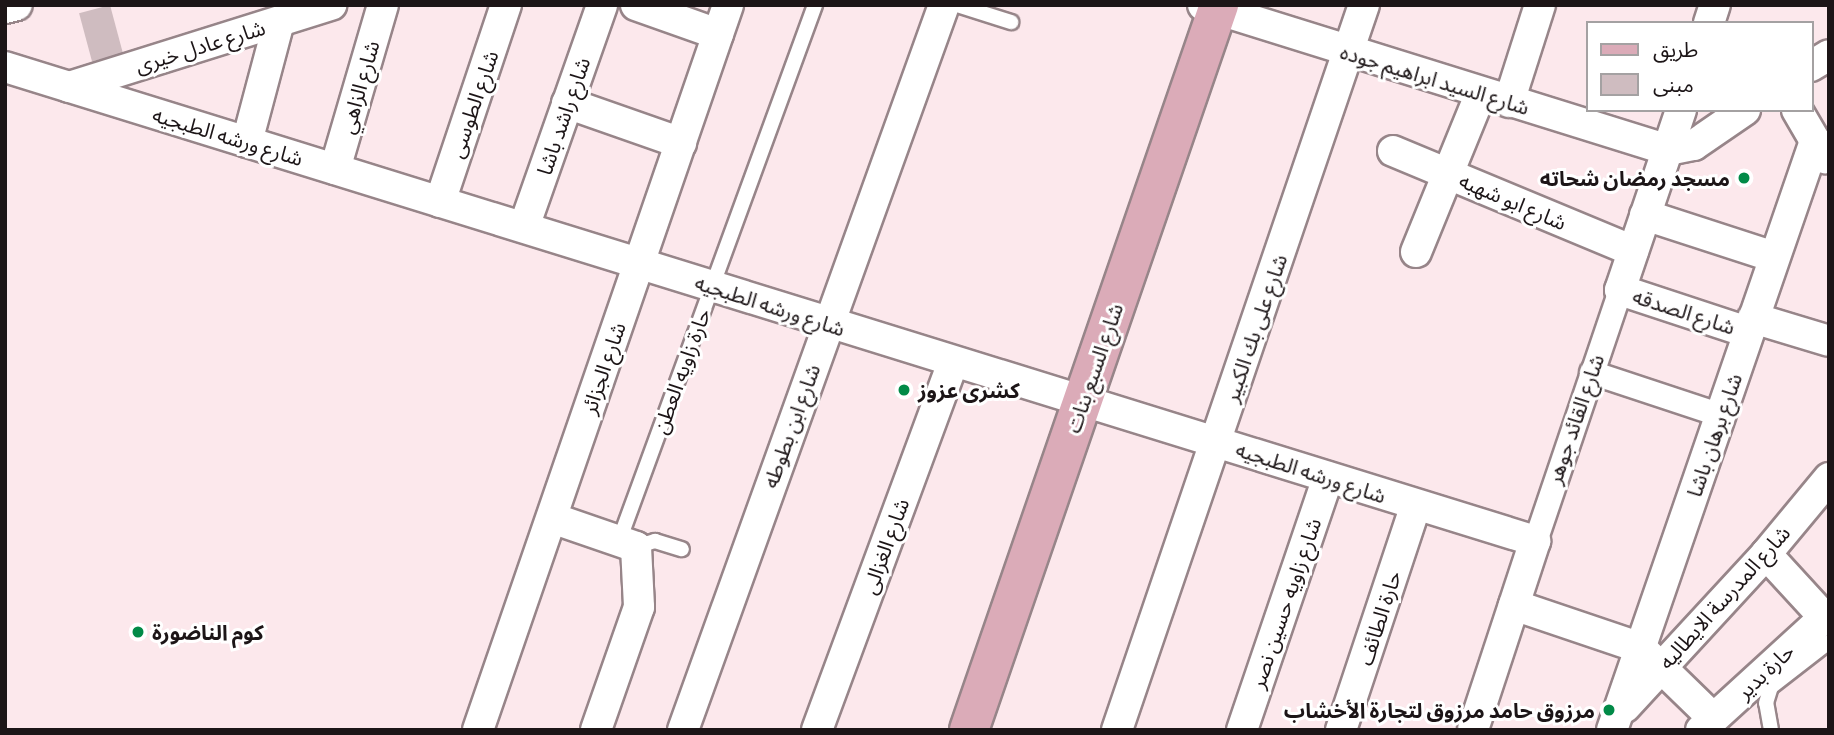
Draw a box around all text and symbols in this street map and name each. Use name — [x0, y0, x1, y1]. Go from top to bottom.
street label: شارع عادل خيرى — [132, 14, 268, 78]
legend — [1586, 21, 1813, 112]
text: طريق — [1653, 36, 1698, 61]
street label: شارع الزاهي — [334, 38, 384, 136]
street label: شارع السيد ابراهيم جوده — [1337, 38, 1533, 120]
street label: شارع الطوسى — [443, 47, 503, 161]
street label: شارع راشد باشا — [531, 54, 595, 178]
text: مبنى — [1653, 71, 1694, 96]
street label: شارع ورشه الطبجيه — [150, 101, 306, 171]
place label: مسجد رمضان شحاته — [1540, 165, 1730, 191]
street label: شارع ابو شهبه — [1456, 167, 1570, 235]
marker: مسجد رمضان شحاته — [1736, 170, 1752, 186]
street label: شارع على بك الكبير — [1218, 251, 1292, 405]
street label: شارع ورشه الطبجيه — [692, 269, 848, 341]
street label: شارع الصدقه — [1630, 283, 1738, 339]
street label: شارع السبع بنات — [1060, 300, 1128, 436]
street label: حارة زاويه العطن — [647, 305, 715, 437]
street label: شارع الجزائر — [576, 319, 630, 417]
street label: شارع القائد جوهر — [1541, 351, 1609, 487]
street label: شارع ابن بطوطه — [757, 361, 825, 491]
street label: شارع برهان باشا — [1681, 370, 1747, 500]
place label: كشرى عزوز — [918, 377, 1020, 403]
marker: كشرى عزوز — [896, 382, 912, 398]
street label: شارع ورشه الطبجيه — [1233, 436, 1389, 508]
street label: شارع الغزالى — [856, 495, 914, 597]
street label: شارع زاويه حسين نصر — [1244, 515, 1326, 691]
street label: شارع المدرسة الايطاليه — [1653, 520, 1795, 674]
street label: حارة الطائف — [1352, 567, 1406, 669]
place label: كوم الناضورة — [152, 619, 264, 645]
marker: كوم الناضورة — [130, 624, 146, 640]
street label: حارة بدير — [1731, 638, 1799, 704]
place label: مرزوق حامد مرزوق لتجارة الأخشاب — [1284, 697, 1595, 723]
marker: مرزوق حامد مرزوق لتجارة الأخشاب — [1601, 702, 1617, 718]

